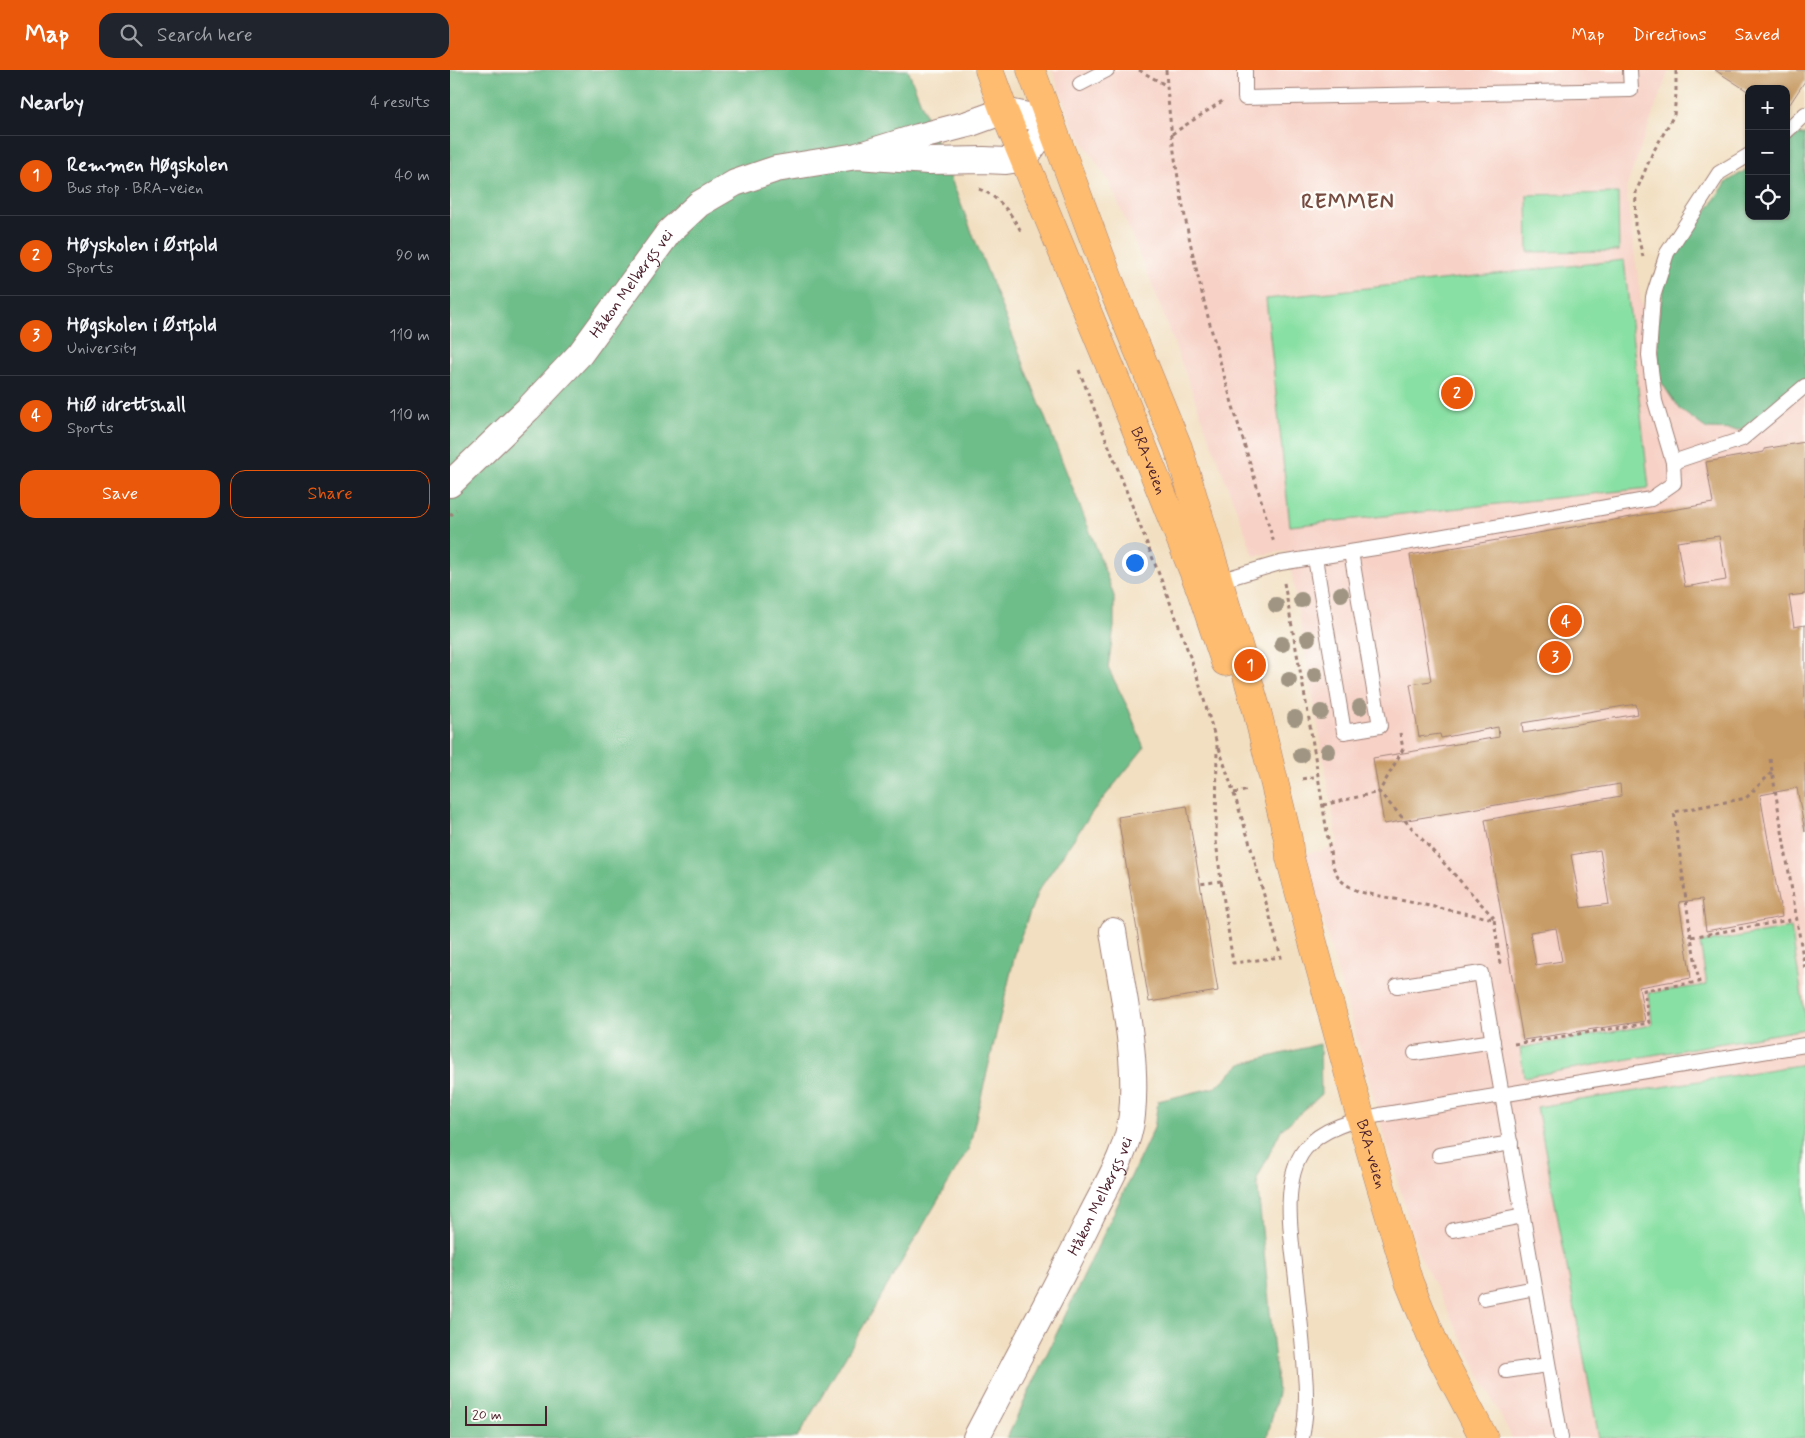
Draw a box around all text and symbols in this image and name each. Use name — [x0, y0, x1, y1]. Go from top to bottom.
search box — [99, 13, 449, 58]
text: Map — [25, 20, 69, 51]
icon: search — [117, 21, 145, 49]
text: Search here — [157, 23, 253, 48]
text: Map — [1572, 23, 1605, 47]
text: Directions — [1633, 23, 1707, 47]
text: Saved — [1735, 23, 1780, 47]
map controls — [1745, 85, 1790, 220]
button: + — [1745, 85, 1790, 130]
text: Nearby — [20, 89, 84, 117]
text: 4 results — [370, 92, 430, 113]
button: − — [1745, 130, 1790, 175]
text: Remmen Høgskolen — [67, 153, 228, 178]
text: 1 — [32, 165, 40, 186]
text: 40 m — [394, 165, 430, 186]
button: locate — [1745, 175, 1790, 220]
text: Bus stop · BRA-veien — [67, 178, 203, 199]
district label: REMMEN — [1301, 188, 1395, 216]
street label: Håkon Melbergs vei — [585, 225, 678, 342]
text: Høyskolen i Østfold — [67, 233, 218, 258]
text: 2 — [32, 245, 40, 266]
text: 90 m — [396, 245, 430, 266]
text: Sports — [67, 258, 113, 279]
text: Høgskolen i Østfold — [67, 313, 217, 338]
text: 3 — [32, 325, 40, 346]
text: 110 m — [389, 325, 430, 346]
text: University — [67, 338, 137, 359]
pin: 2 — [1441, 374, 1473, 412]
text: HiØ idrettshall — [67, 393, 186, 418]
text: 4 — [31, 405, 41, 426]
text: 110 m — [389, 405, 430, 426]
text: Sports — [67, 418, 113, 439]
street label: BRA-veien — [1126, 424, 1172, 498]
button: Save — [20, 470, 220, 518]
button: Share — [230, 470, 430, 518]
your location — [1122, 550, 1148, 576]
pin: 4 — [1550, 602, 1582, 640]
pin: 3 — [1539, 638, 1571, 676]
pin: 1 — [1234, 646, 1266, 684]
street label: BRA-veien — [1351, 1117, 1391, 1191]
street label: Håkon Melbergs vei — [1063, 1134, 1137, 1259]
scale bar — [465, 1403, 548, 1426]
text: 20 m — [472, 1406, 502, 1424]

